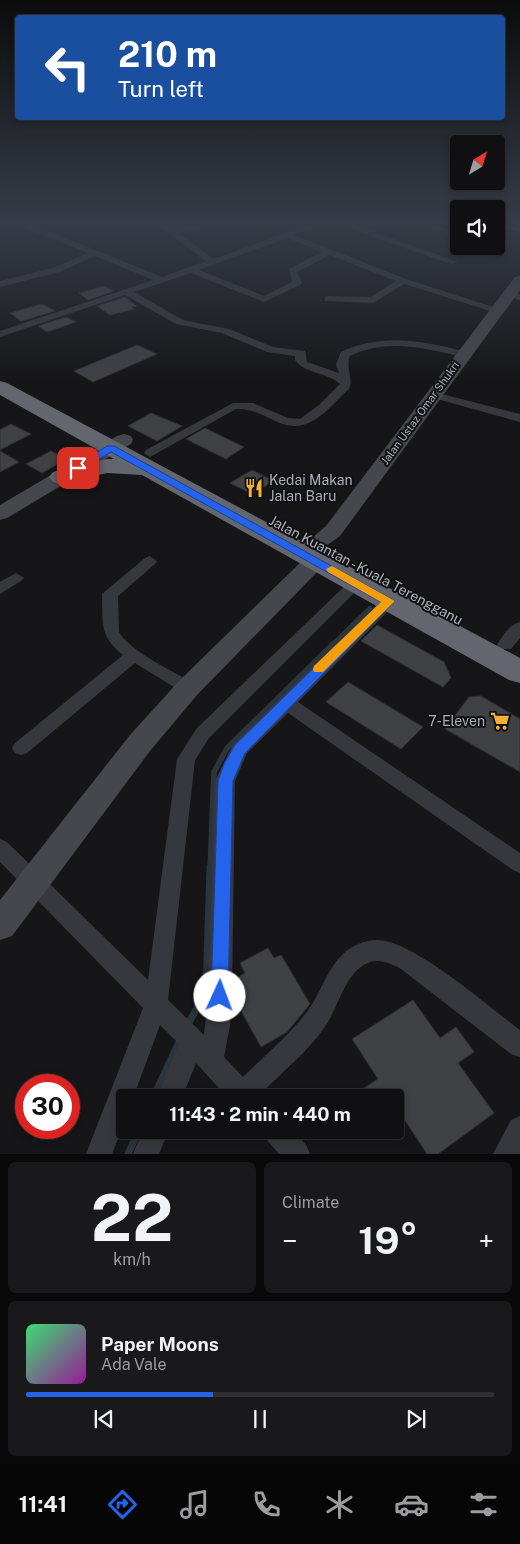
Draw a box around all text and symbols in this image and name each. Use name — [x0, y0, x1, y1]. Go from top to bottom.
text: 210 m — [118, 34, 217, 75]
icon: left — [35, 35, 100, 100]
text: Turn left — [118, 76, 204, 102]
north arrow — [450, 135, 505, 190]
map controls — [450, 135, 505, 255]
button: sound — [450, 200, 505, 255]
street label: Jalan Ustaz Omar Shukri — [379, 359, 461, 467]
pin — [57, 447, 99, 489]
icon: arrive — [64, 454, 92, 482]
place label: Kedai Makan Jalan Baru — [269, 472, 353, 504]
restaurant icon: Kedai Makan Jalan Baru — [243, 477, 265, 499]
street label: Jalan Kuantan - Kuala Terengganu — [267, 512, 465, 628]
supermarket icon: 7-Eleven — [489, 710, 511, 732]
place label: 7-Eleven — [428, 713, 485, 729]
position arrow — [193, 969, 245, 1021]
speed limit sign: 30 — [15, 1074, 80, 1139]
text: 11:43 · 2 min · 440 m — [169, 1103, 351, 1125]
text: 22 — [91, 1179, 173, 1256]
text: Climate — [282, 1193, 339, 1212]
text: 19° — [358, 1218, 418, 1263]
text: − — [282, 1224, 298, 1257]
text: + — [478, 1224, 494, 1257]
text: km/h — [113, 1250, 151, 1269]
text: Paper Moons — [101, 1333, 219, 1355]
text: Ada Vale — [101, 1355, 166, 1374]
icon: previous — [90, 1405, 118, 1433]
icon: pause — [246, 1405, 274, 1433]
icon: next — [402, 1405, 430, 1433]
icon: directions — [105, 1487, 140, 1522]
icon: music — [177, 1487, 212, 1522]
icon: phone — [249, 1487, 284, 1522]
icon: climate — [322, 1487, 357, 1522]
icon: car — [394, 1487, 429, 1522]
icon: filters — [466, 1487, 501, 1522]
text: 11:41 — [19, 1491, 67, 1517]

